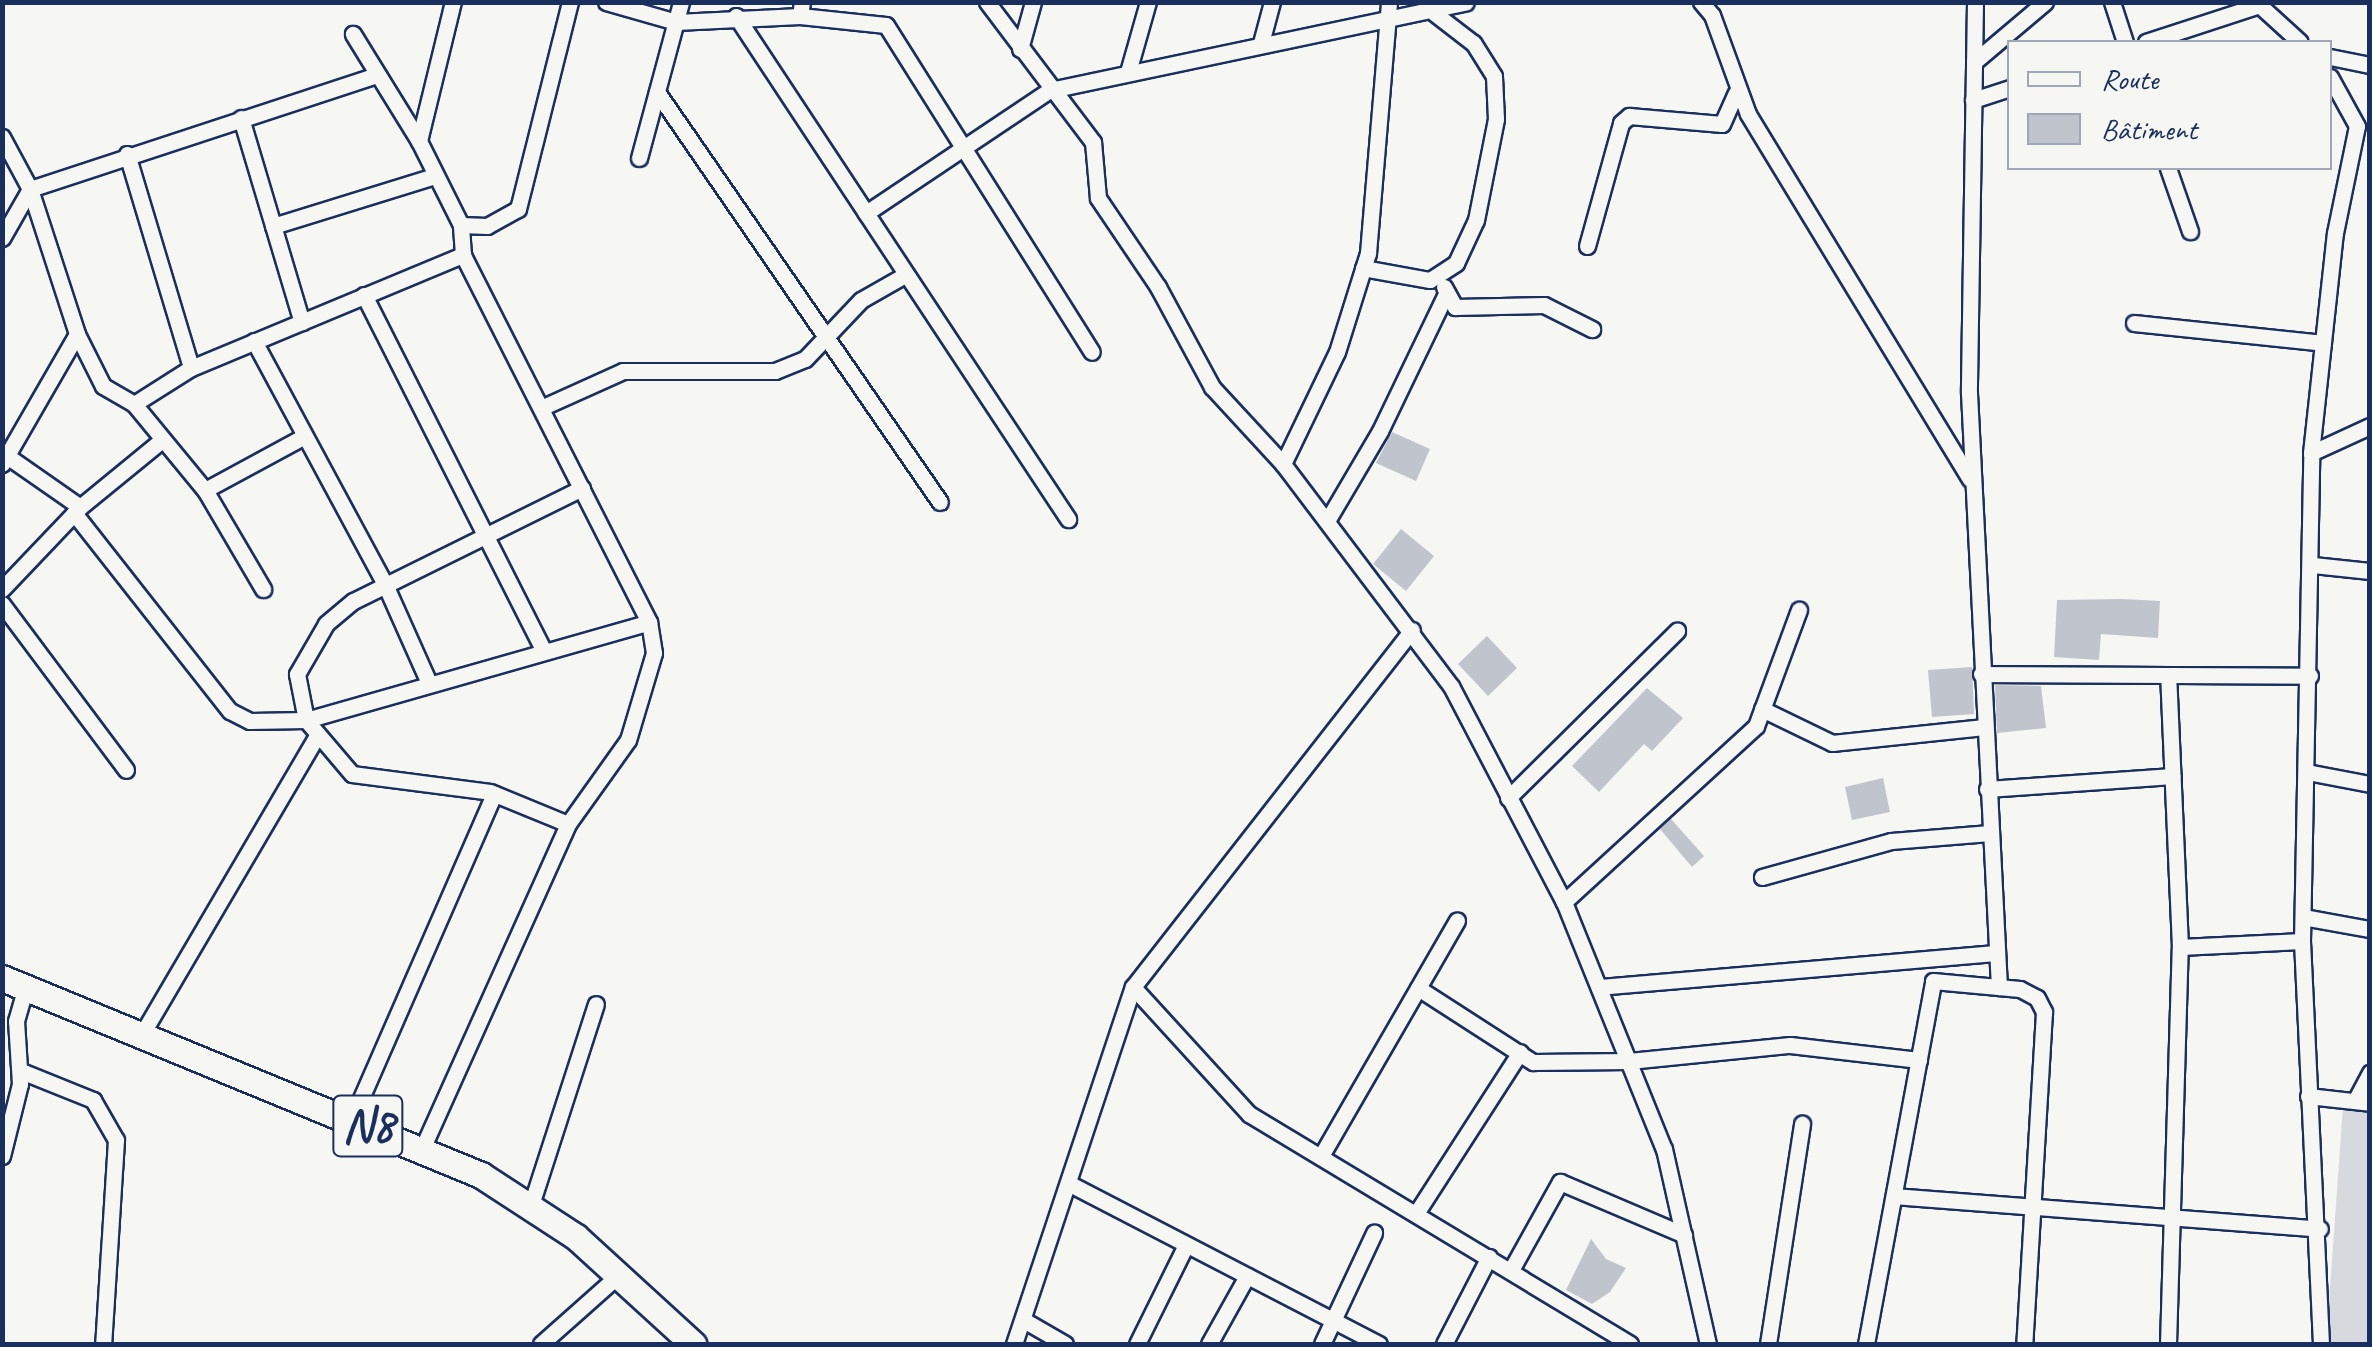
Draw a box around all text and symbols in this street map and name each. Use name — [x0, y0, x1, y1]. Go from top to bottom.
legend — [2007, 40, 2332, 170]
text: Route — [2101, 60, 2158, 98]
text: Bâtiment — [2101, 110, 2197, 148]
road number: N8 — [330, 1083, 406, 1169]

